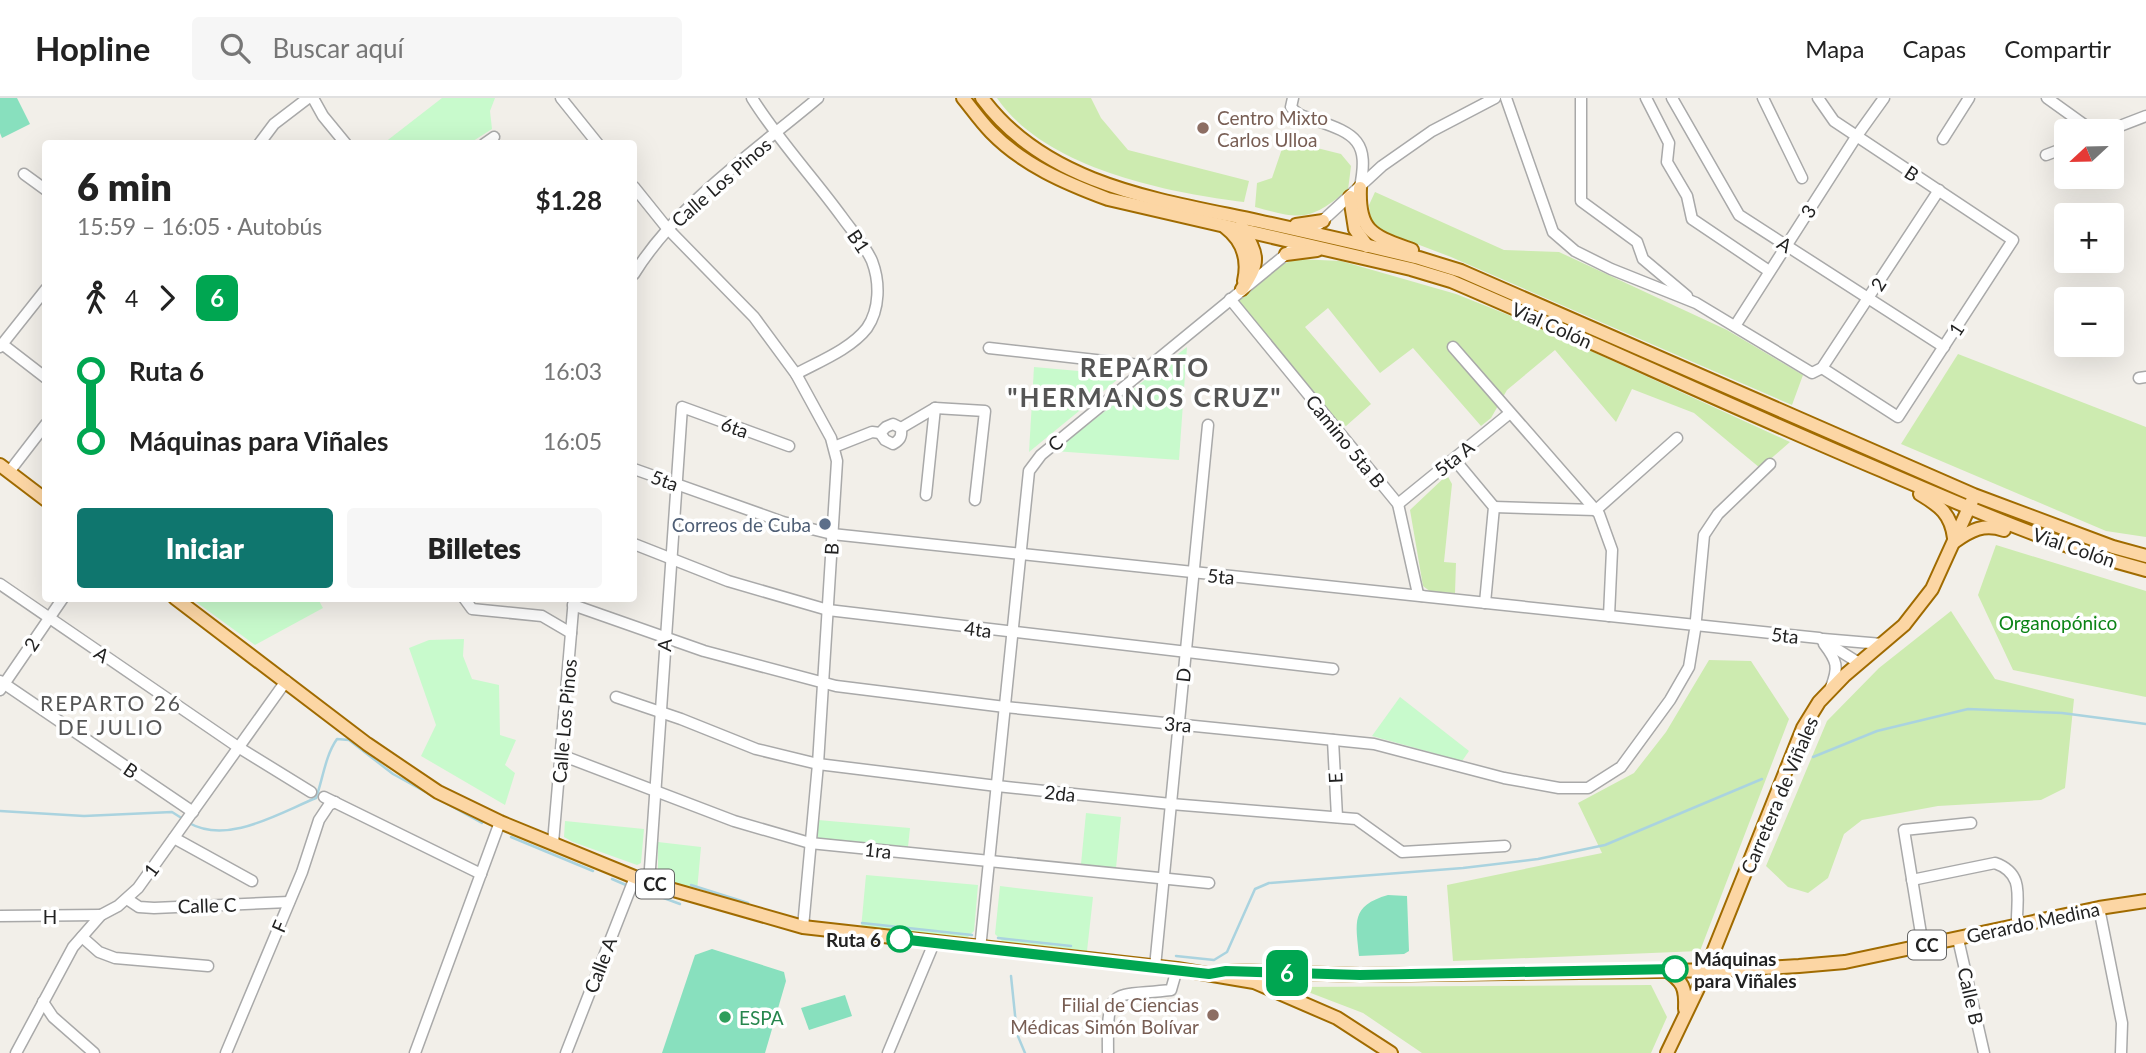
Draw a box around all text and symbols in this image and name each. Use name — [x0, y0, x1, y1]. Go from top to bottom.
search box — [192, 17, 682, 80]
text: Hopline — [35, 28, 150, 68]
icon: search — [216, 29, 254, 67]
text: Buscar aquí — [272, 32, 404, 64]
text: Mapa — [1805, 34, 1864, 63]
text: Capas — [1902, 34, 1966, 63]
text: Compartir — [2004, 34, 2111, 63]
place label: Centro Mixto Carlos Ulloa — [1217, 106, 1328, 151]
north arrow — [2054, 119, 2124, 189]
map controls — [2054, 119, 2124, 357]
marker: Centro Mixto Carlos Ulloa — [1195, 120, 1211, 136]
street label: Calle Los Pinos — [666, 132, 776, 232]
street label: B — [1901, 160, 1923, 186]
text: 6 min — [77, 163, 172, 209]
text: $1.28 — [536, 184, 602, 216]
street label: 3 — [1795, 200, 1821, 222]
button: + — [2054, 203, 2124, 273]
text: 15:59 – 16:05 · Autobús — [77, 212, 322, 240]
street label: B1 — [843, 225, 875, 257]
street label: A — [1773, 231, 1797, 257]
street label: 2 — [1865, 273, 1891, 295]
icon: walk — [77, 279, 115, 317]
icon: forward — [148, 279, 186, 317]
text: 6 — [210, 283, 224, 312]
text: 4 — [125, 284, 138, 312]
button: − — [2054, 287, 2124, 357]
street label: Vial Colón — [1508, 297, 1596, 353]
street label: 1 — [1943, 318, 1969, 340]
district label: REPARTO "HERMANOS CRUZ" — [1007, 351, 1283, 413]
text: Ruta 6 — [129, 355, 204, 387]
text: 16:03 — [543, 357, 602, 385]
street label: Camino 5ta B — [1302, 390, 1390, 492]
street label: 6ta — [718, 412, 752, 442]
text: Máquinas para Viñales — [129, 425, 388, 457]
text: 16:05 — [543, 427, 602, 455]
street label: C — [1043, 430, 1067, 456]
street label: 5ta A — [1430, 435, 1479, 481]
street label: 5ta — [648, 465, 682, 495]
button: Iniciar — [77, 508, 333, 588]
button: Billetes — [347, 508, 602, 588]
place label: Correos de Cuba — [672, 513, 811, 536]
marker: Correos de Cuba — [817, 516, 833, 532]
street label: Vial Colón — [2030, 522, 2118, 572]
street label: B — [819, 542, 843, 556]
street label: 5ta — [1206, 563, 1236, 589]
park label: Organopónico — [1999, 611, 2117, 634]
street label: 4ta — [963, 616, 993, 642]
street label: 5ta — [1770, 622, 1800, 648]
street label: 2 — [18, 633, 44, 655]
street label: A — [652, 638, 676, 652]
street label: A — [90, 641, 114, 667]
street label: Calle Los Pinos — [547, 658, 581, 784]
street label: D — [1171, 667, 1195, 683]
district label: REPARTO 26 DE JULIO — [40, 690, 182, 739]
street label: 3ra — [1163, 711, 1193, 737]
street label: Carretera de Viñales — [1735, 713, 1823, 877]
street label: B — [119, 757, 143, 783]
street label: E — [1323, 772, 1347, 784]
street label: 2da — [1043, 780, 1077, 806]
street label: 1ra — [863, 837, 893, 863]
street label: 1 — [138, 859, 164, 881]
road number: CC — [636, 870, 674, 898]
street label: Calle C — [177, 892, 237, 918]
street label: Gerardo Medina — [1964, 897, 2102, 947]
street label: H — [43, 905, 57, 928]
street label: F — [266, 916, 292, 935]
marker: Ruta 6 — [887, 926, 913, 952]
place label: Ruta 6 — [826, 928, 881, 951]
road number: CC — [1908, 930, 1946, 960]
street label: Calle A — [579, 934, 621, 996]
place label: Máquinas para Viñales — [1694, 947, 1797, 992]
line badge: 6 — [1264, 950, 1310, 996]
marker: Máquinas para Viñales — [1662, 956, 1688, 982]
text: 6 — [1280, 958, 1294, 987]
street label: Calle B — [1953, 965, 1989, 1027]
place label: Filial de Ciencias Médicas Simón Bolívar — [1010, 993, 1199, 1038]
place label: ESPA — [739, 1006, 784, 1029]
marker: Filial de Ciencias Médicas Simón Bolívar — [1205, 1007, 1221, 1023]
marker: ESPA — [717, 1009, 733, 1025]

